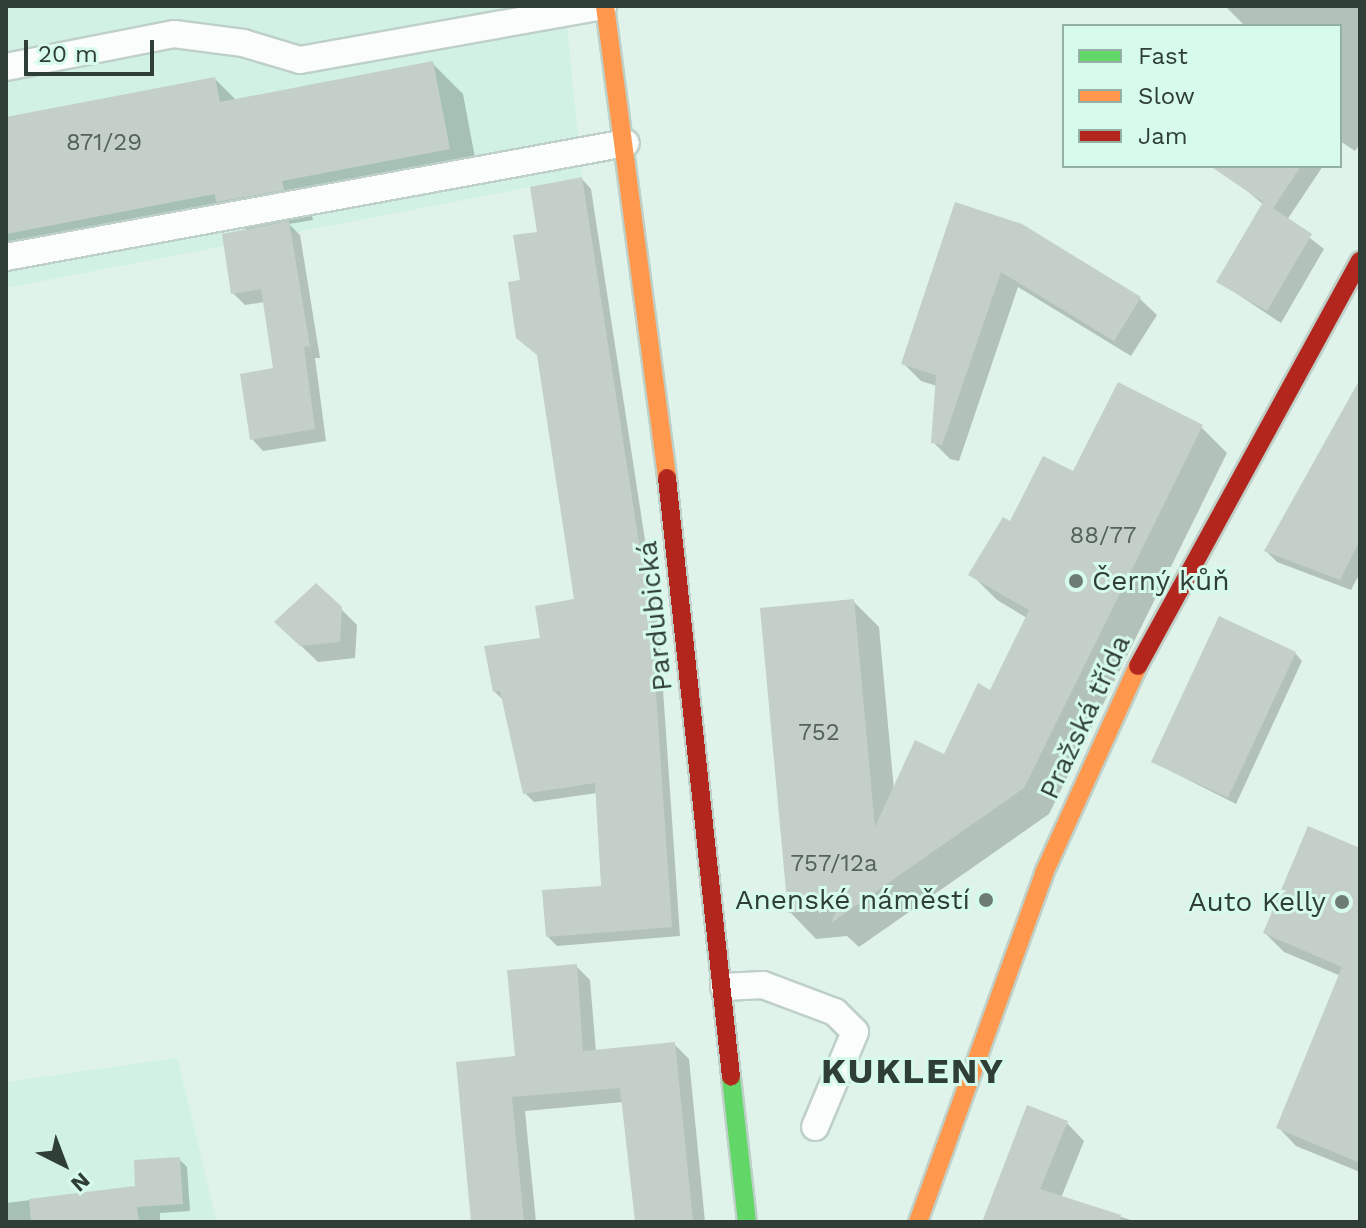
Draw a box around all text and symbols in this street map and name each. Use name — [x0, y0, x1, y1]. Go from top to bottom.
scale bar — [28, 24, 158, 74]
legend — [1062, 24, 1342, 168]
text: 20 m — [38, 40, 98, 68]
text: Fast — [1138, 42, 1188, 70]
text: Slow — [1138, 82, 1195, 110]
text: Jam — [1138, 122, 1188, 150]
house number: 871/29 — [66, 129, 142, 157]
house number: 88/77 — [1070, 522, 1136, 550]
street label: Pardubická — [630, 539, 680, 693]
place label: Černý kůň — [1092, 564, 1230, 598]
marker: Černý kůň — [1067, 572, 1085, 590]
street label: Pražská třída — [1032, 629, 1138, 805]
house number: 752 — [798, 719, 840, 747]
house number: 757/12a — [791, 850, 877, 878]
place label: Anenské náměstí — [735, 883, 970, 917]
place label: Auto Kelly — [1188, 885, 1326, 919]
marker: Anenské náměstí — [977, 891, 995, 909]
marker: Auto Kelly — [1333, 893, 1351, 911]
district label: KUKLENY — [821, 1050, 1005, 1094]
north arrow — [24, 1124, 104, 1204]
text: N — [66, 1167, 95, 1197]

